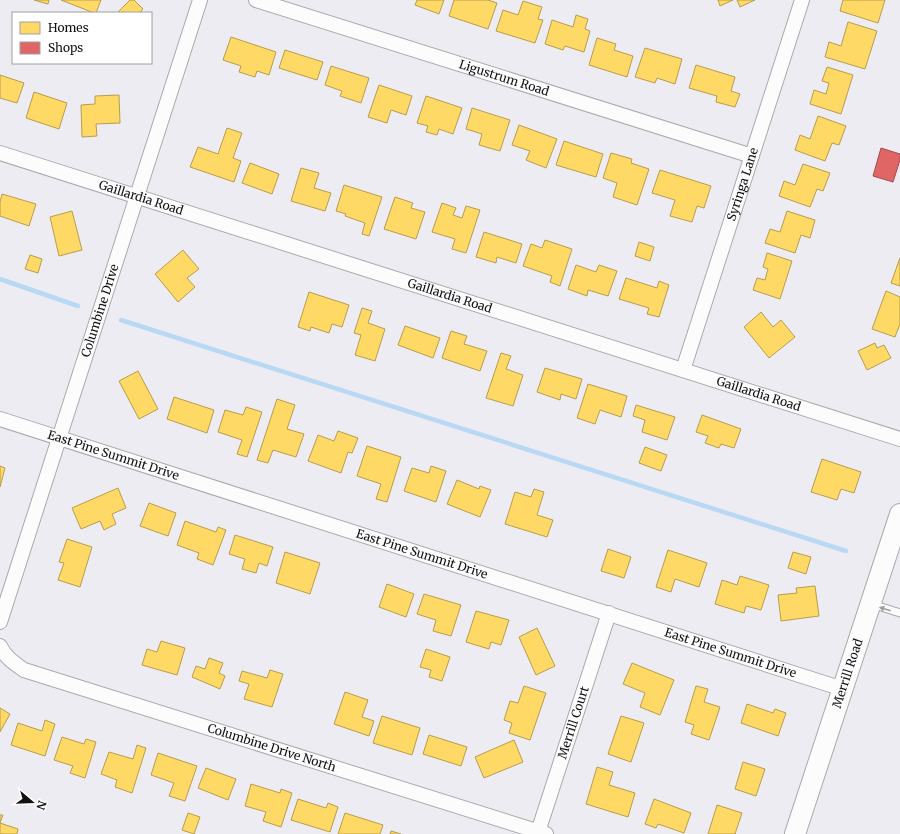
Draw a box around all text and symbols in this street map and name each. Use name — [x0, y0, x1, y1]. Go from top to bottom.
legend — [12, 12, 152, 64]
text: Homes — [48, 20, 89, 35]
text: Shops — [48, 40, 83, 55]
street label: Ligustrum Road — [457, 56, 551, 99]
street label: Syringa Lane — [723, 146, 761, 223]
street label: Gaillardia Road — [97, 177, 185, 218]
street label: Columbine Drive — [78, 262, 122, 359]
street label: Gaillardia Road — [406, 275, 494, 316]
street label: Gaillardia Road — [715, 373, 803, 414]
street label: East Pine Summit Drive — [46, 427, 181, 483]
street label: East Pine Summit Drive — [354, 526, 490, 582]
one-way arrow — [879, 606, 891, 612]
street label: East Pine Summit Drive — [663, 624, 798, 681]
street label: Merrill Road — [829, 637, 866, 710]
street label: Merrill Court — [554, 684, 592, 761]
street label: Columbine Drive North — [206, 720, 338, 775]
north arrow — [12, 782, 52, 822]
text: N — [33, 799, 49, 812]

